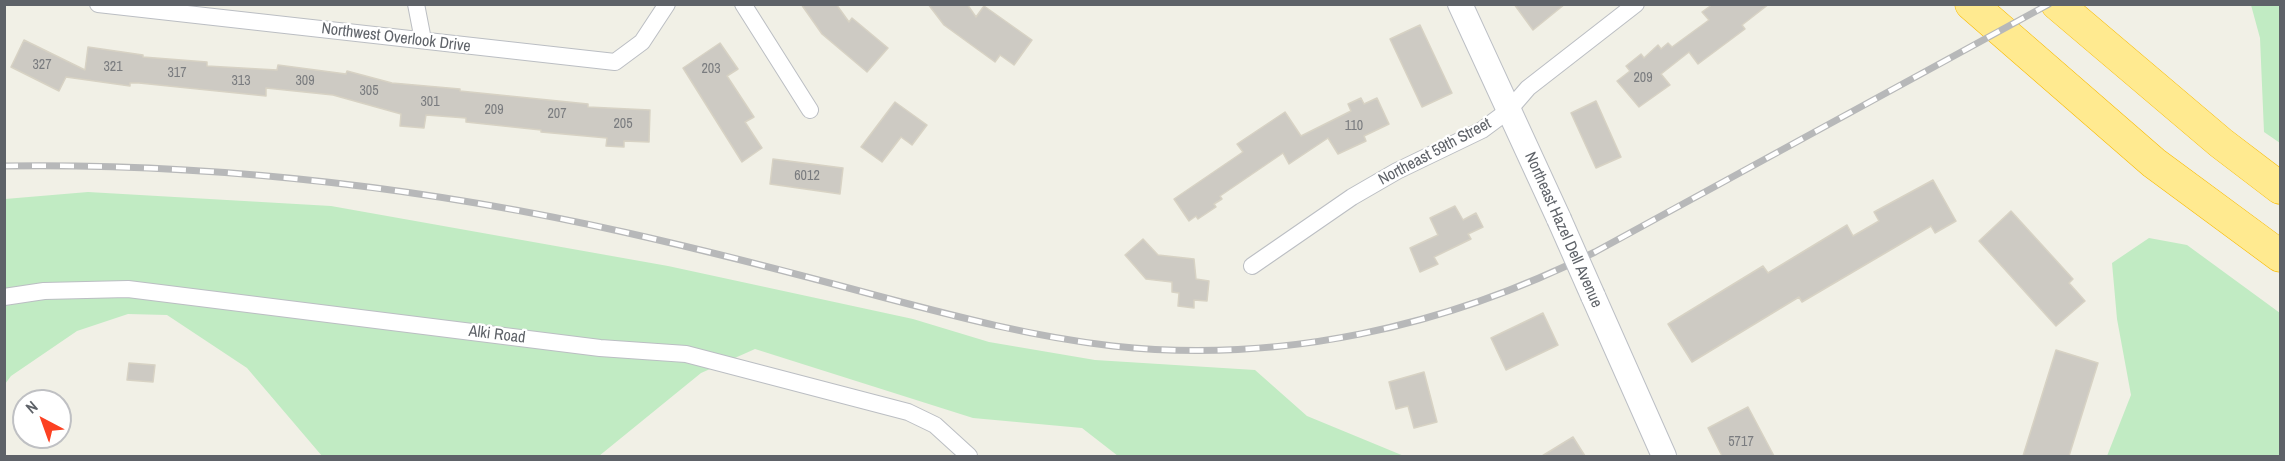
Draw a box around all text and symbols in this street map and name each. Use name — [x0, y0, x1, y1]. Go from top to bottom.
street label: Northwest Overlook Drive — [320, 19, 472, 57]
house number: 327 — [32, 57, 52, 73]
house number: 321 — [103, 59, 123, 75]
house number: 203 — [701, 61, 721, 77]
house number: 317 — [167, 65, 187, 81]
house number: 209 — [1633, 70, 1653, 86]
house number: 313 — [231, 73, 251, 89]
house number: 309 — [295, 73, 315, 89]
house number: 305 — [359, 83, 379, 99]
house number: 301 — [420, 94, 440, 110]
house number: 209 — [484, 102, 504, 118]
house number: 207 — [547, 106, 567, 122]
street label: Northeast 59th Street — [1375, 114, 1495, 190]
house number: 205 — [613, 116, 633, 132]
house number: 110 — [1345, 118, 1363, 134]
street label: Northeast Hazel Dell Avenue — [1520, 149, 1606, 311]
house number: 6012 — [794, 168, 820, 184]
street label: Alki Road — [468, 322, 526, 348]
north arrow — [12, 389, 72, 449]
text: N — [21, 396, 42, 418]
house number: 5717 — [1728, 434, 1754, 450]

